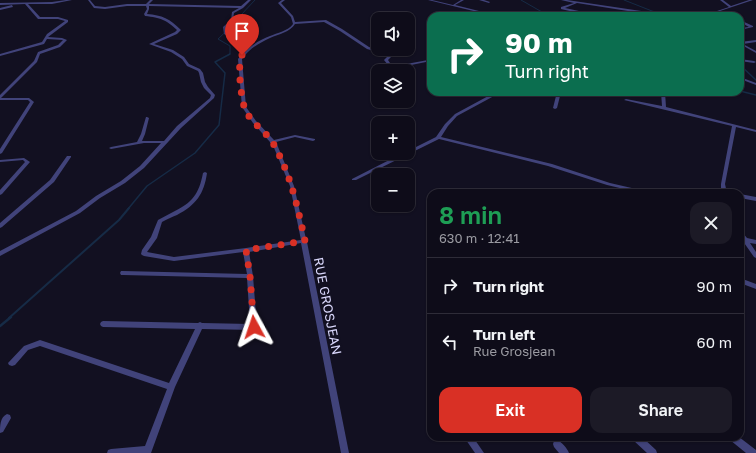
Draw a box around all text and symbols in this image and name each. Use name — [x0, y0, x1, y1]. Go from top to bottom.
map controls — [371, 12, 415, 212]
button: sound — [371, 12, 415, 56]
pin — [225, 14, 259, 55]
icon: arrive — [231, 20, 253, 42]
text: 90 m — [505, 26, 572, 59]
icon: right — [439, 28, 491, 80]
text: Turn right — [505, 60, 589, 82]
button: layers — [371, 64, 415, 108]
button: + — [371, 116, 415, 160]
button: − — [371, 168, 415, 212]
text: 8 min — [439, 200, 502, 229]
button: close — [690, 202, 732, 244]
text: 630 m · 12:41 — [439, 230, 520, 246]
street label: RUE GROSJEAN — [311, 256, 345, 356]
icon: right — [439, 275, 461, 297]
text: Turn right — [473, 277, 544, 295]
text: 90 m — [697, 277, 732, 295]
position arrow — [233, 306, 275, 348]
text: Turn left — [473, 325, 535, 343]
icon: left — [439, 331, 461, 353]
text: 60 m — [697, 333, 732, 351]
text: Rue Grosjean — [473, 343, 555, 359]
button: Exit — [439, 387, 582, 433]
button: Share — [590, 387, 732, 433]

